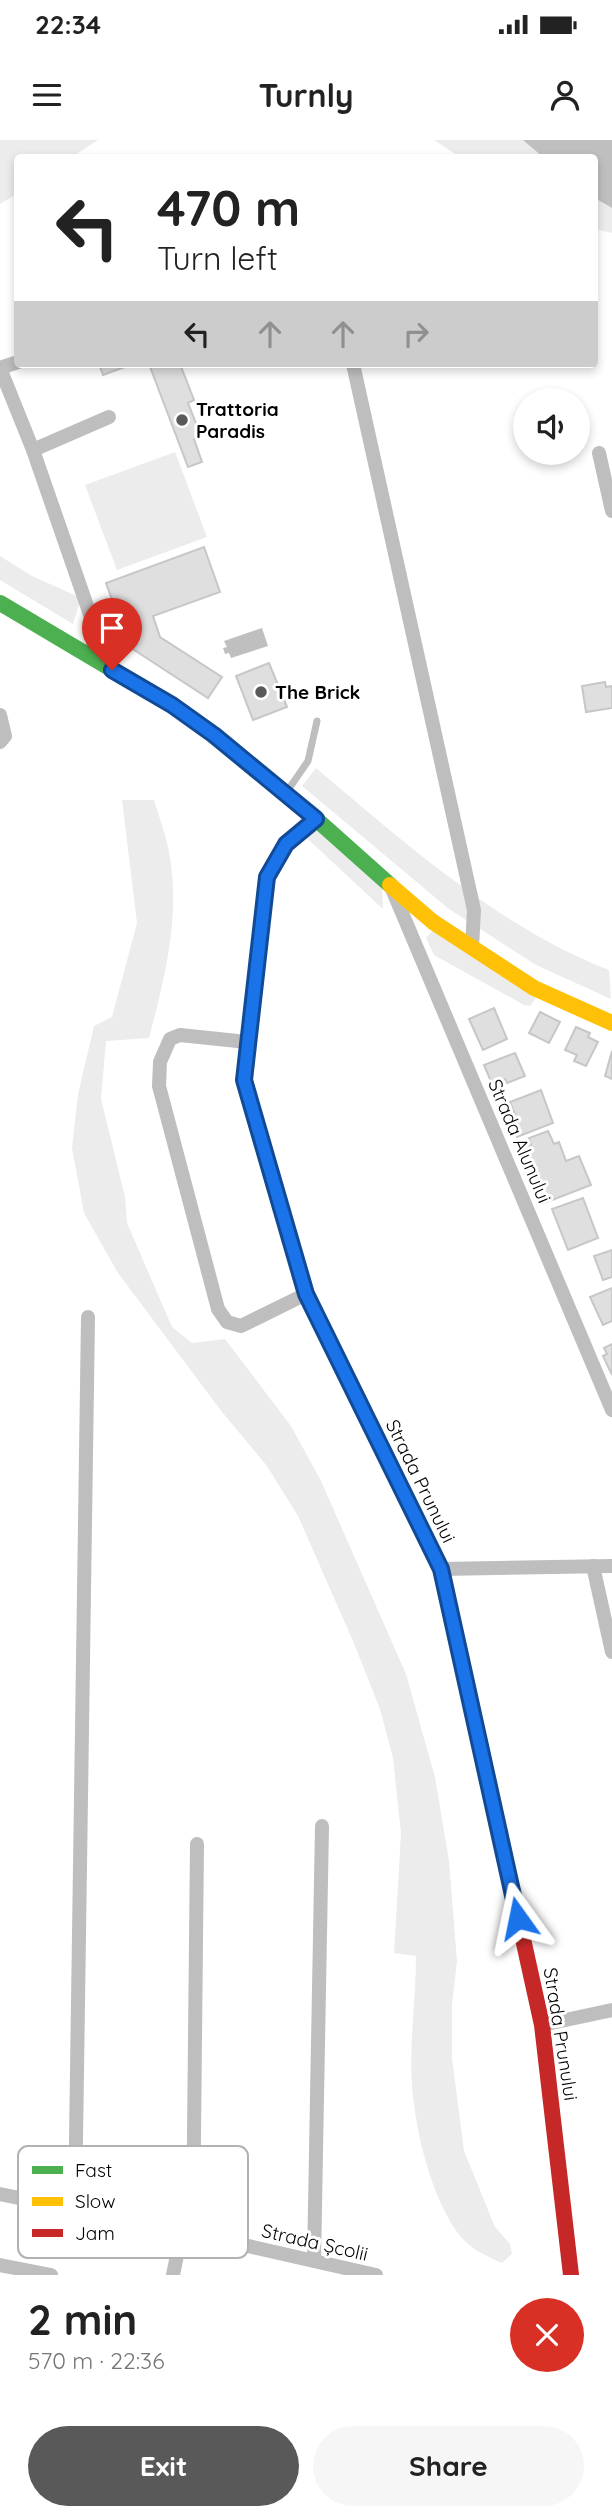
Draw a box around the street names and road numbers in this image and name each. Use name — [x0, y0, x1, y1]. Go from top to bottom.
street label: Strada Alunului — [483, 1075, 557, 1207]
street label: Strada Prunului — [381, 1415, 461, 1547]
street label: Strada Prunului — [539, 1966, 583, 2102]
street label: Strada Școlii — [259, 2218, 371, 2266]

